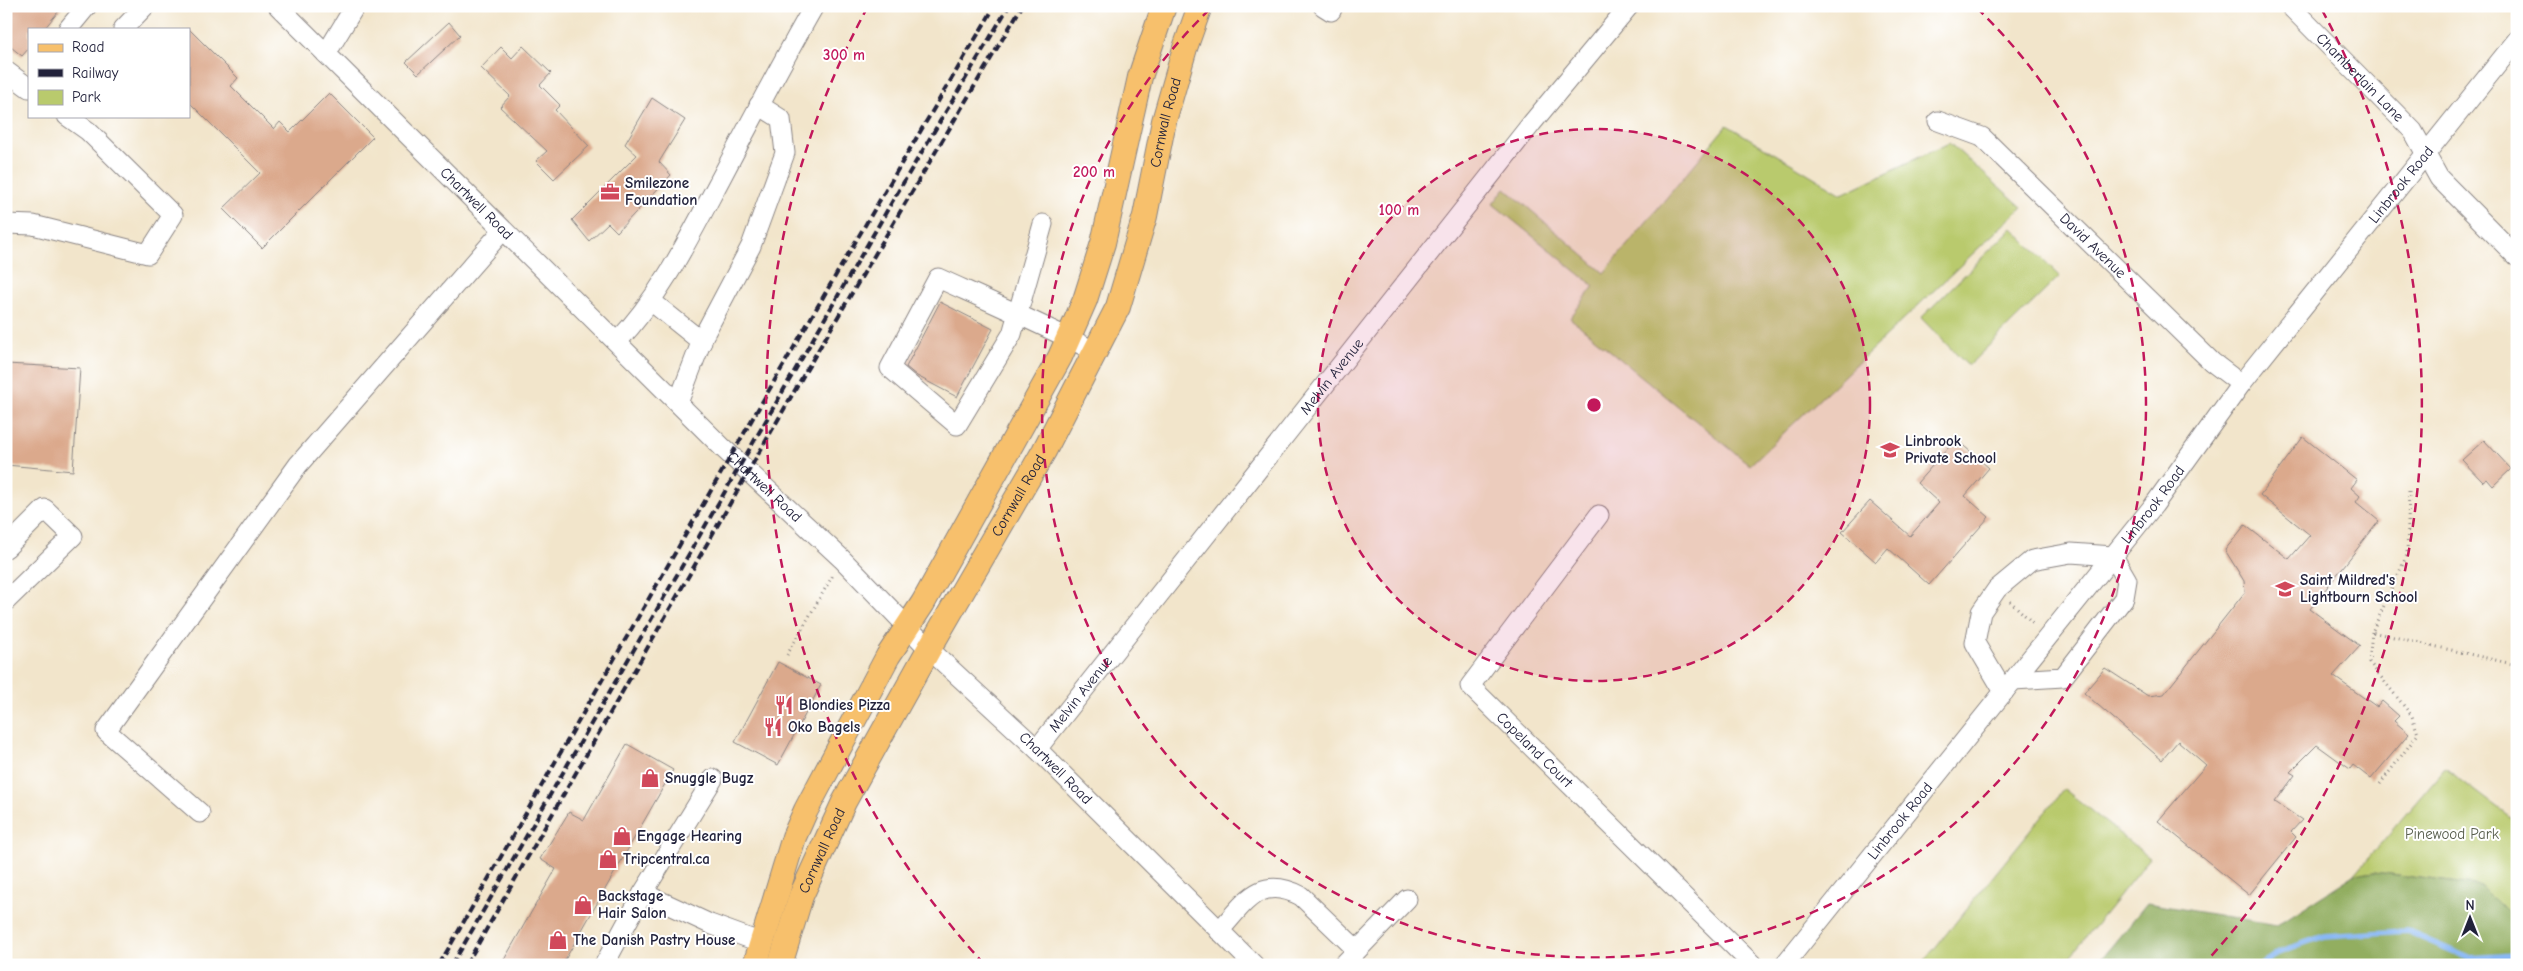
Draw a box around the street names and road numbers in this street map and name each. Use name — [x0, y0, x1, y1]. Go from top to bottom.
street label: Chamberlain Lane — [2313, 29, 2408, 126]
street label: Cornwall Road — [1146, 76, 1185, 169]
street label: Linbrook Road — [2365, 143, 2437, 227]
street label: Chartwell Road — [436, 163, 517, 243]
street label: David Avenue — [2056, 209, 2130, 282]
street label: Melvin Avenue — [1296, 334, 1368, 418]
street label: Chartwell Road — [723, 448, 806, 526]
street label: Cornwall Road — [987, 451, 1049, 540]
street label: Linbrook Road — [2117, 462, 2188, 547]
street label: Melvin Avenue — [1045, 652, 1116, 736]
street label: Copeland Court — [1493, 708, 1577, 792]
street label: Chartwell Road — [1015, 728, 1096, 808]
street label: Linbrook Road — [1864, 779, 1936, 863]
street label: Cornwall Road — [794, 805, 849, 896]

